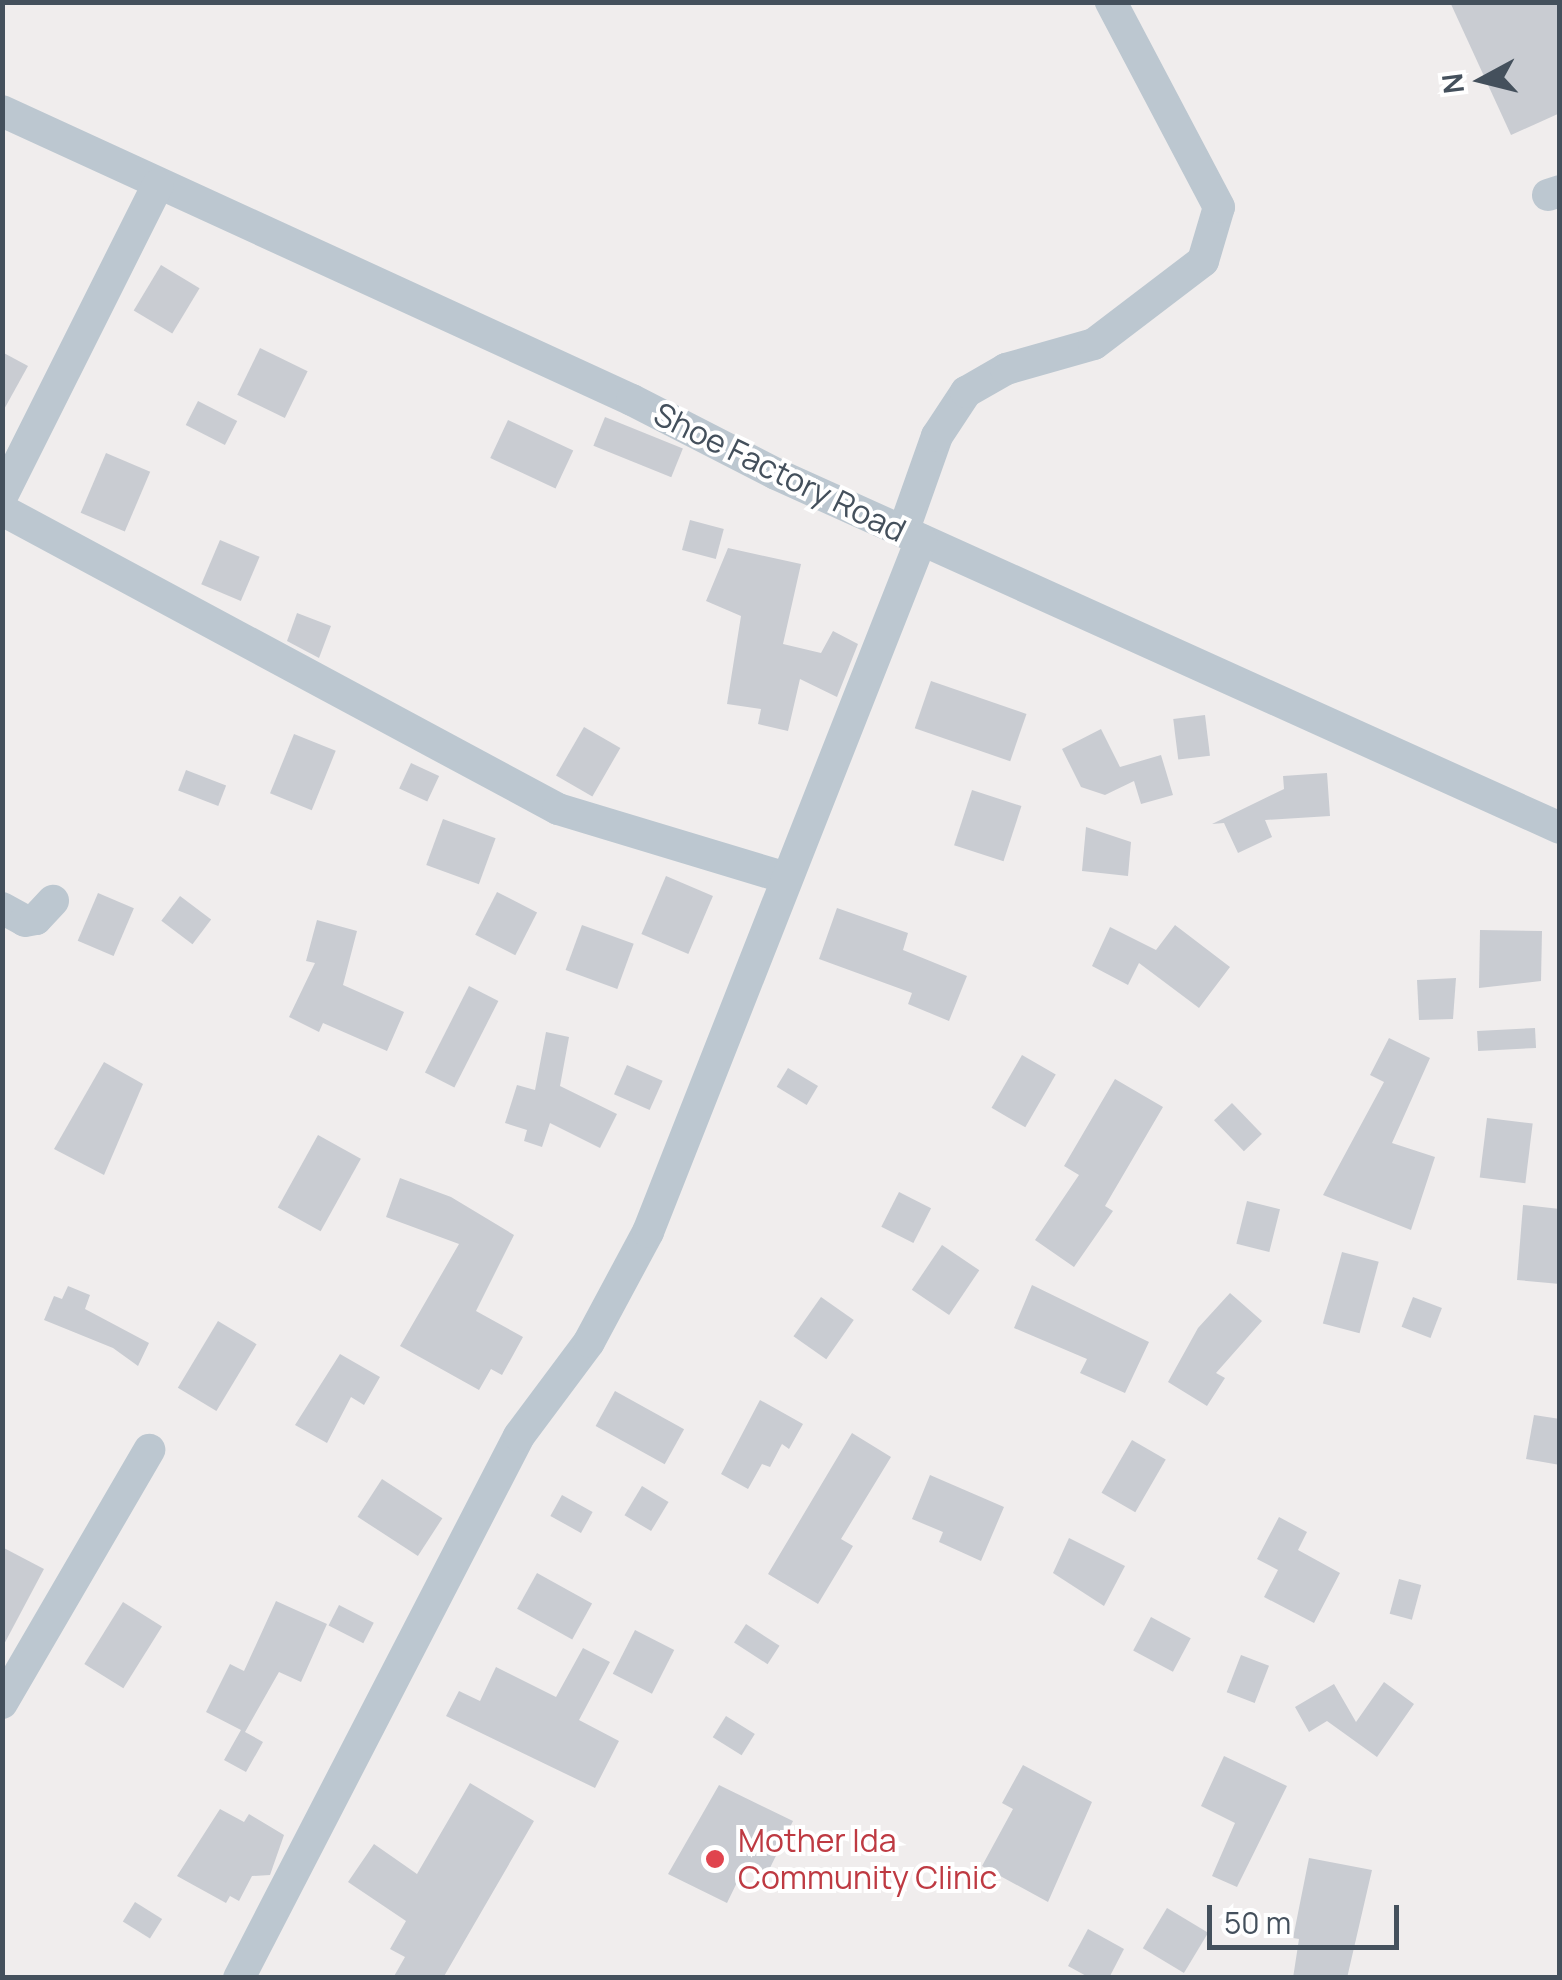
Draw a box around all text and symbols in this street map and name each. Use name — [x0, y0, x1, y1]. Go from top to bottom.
north arrow — [1432, 30, 1532, 130]
text: N — [1432, 71, 1472, 96]
street label: Shoe Factory Road — [648, 394, 912, 550]
place label: Mother Ida Community Clinic — [738, 1822, 997, 1897]
marker: Mother Ida Community Clinic — [702, 1846, 728, 1872]
scale bar — [1212, 1885, 1404, 1947]
text: 50 m — [1224, 1902, 1291, 1943]

